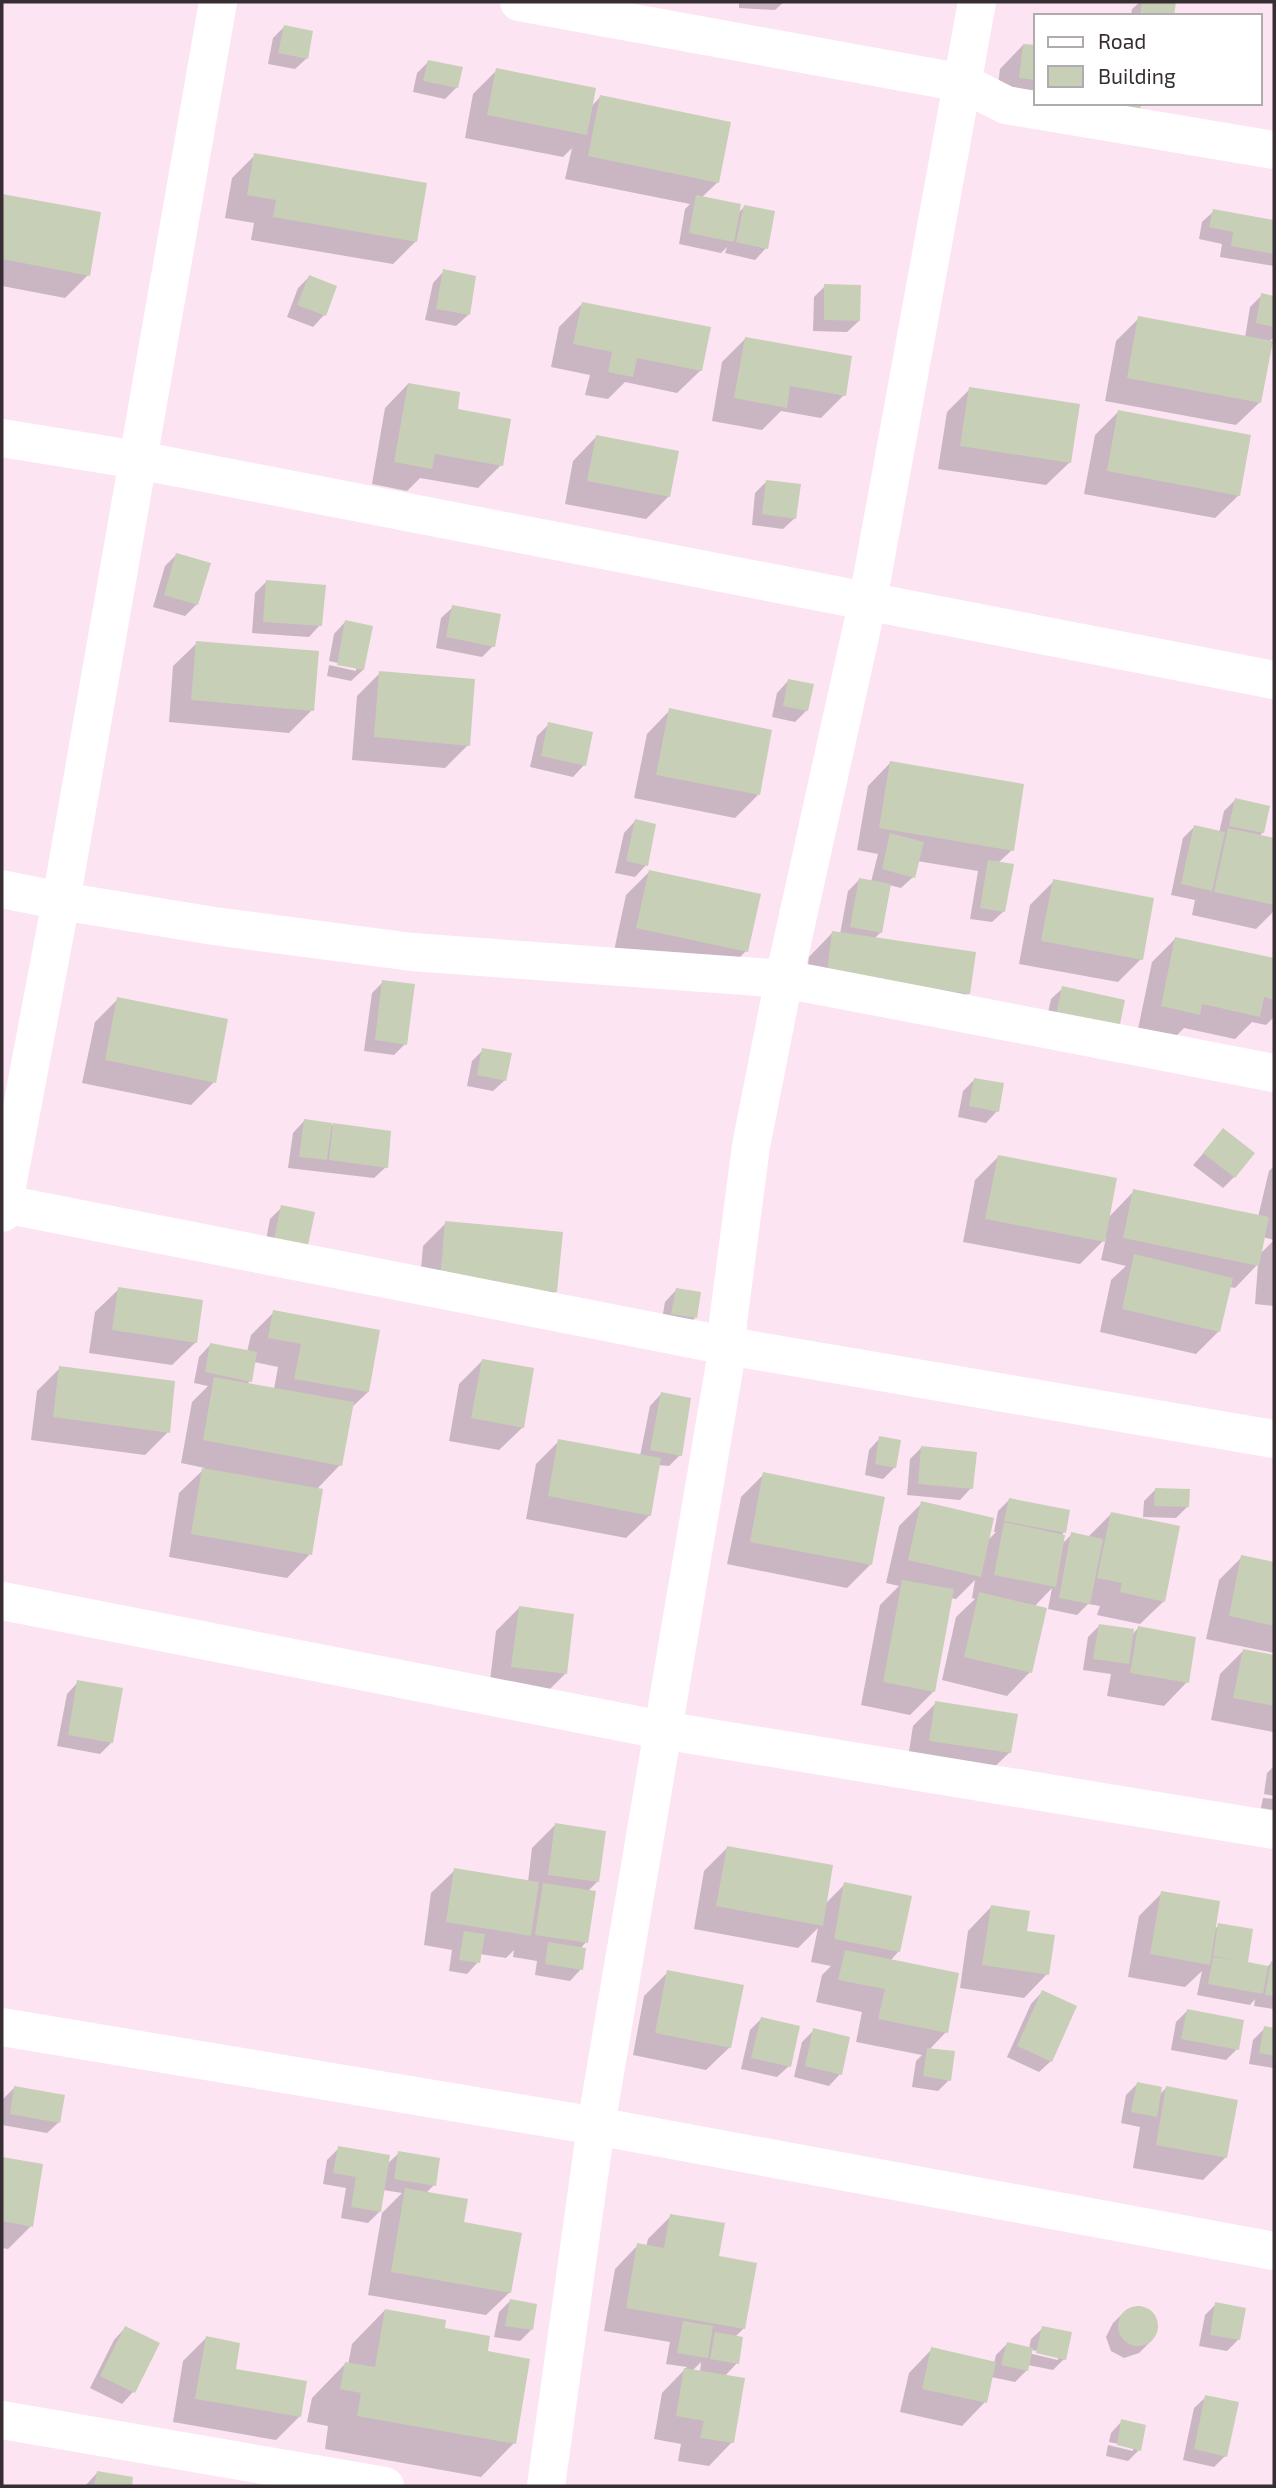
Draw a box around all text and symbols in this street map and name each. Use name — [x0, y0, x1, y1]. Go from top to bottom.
legend — [1034, 14, 1262, 105]
text: Road — [1098, 28, 1146, 53]
text: Building — [1098, 63, 1176, 88]

